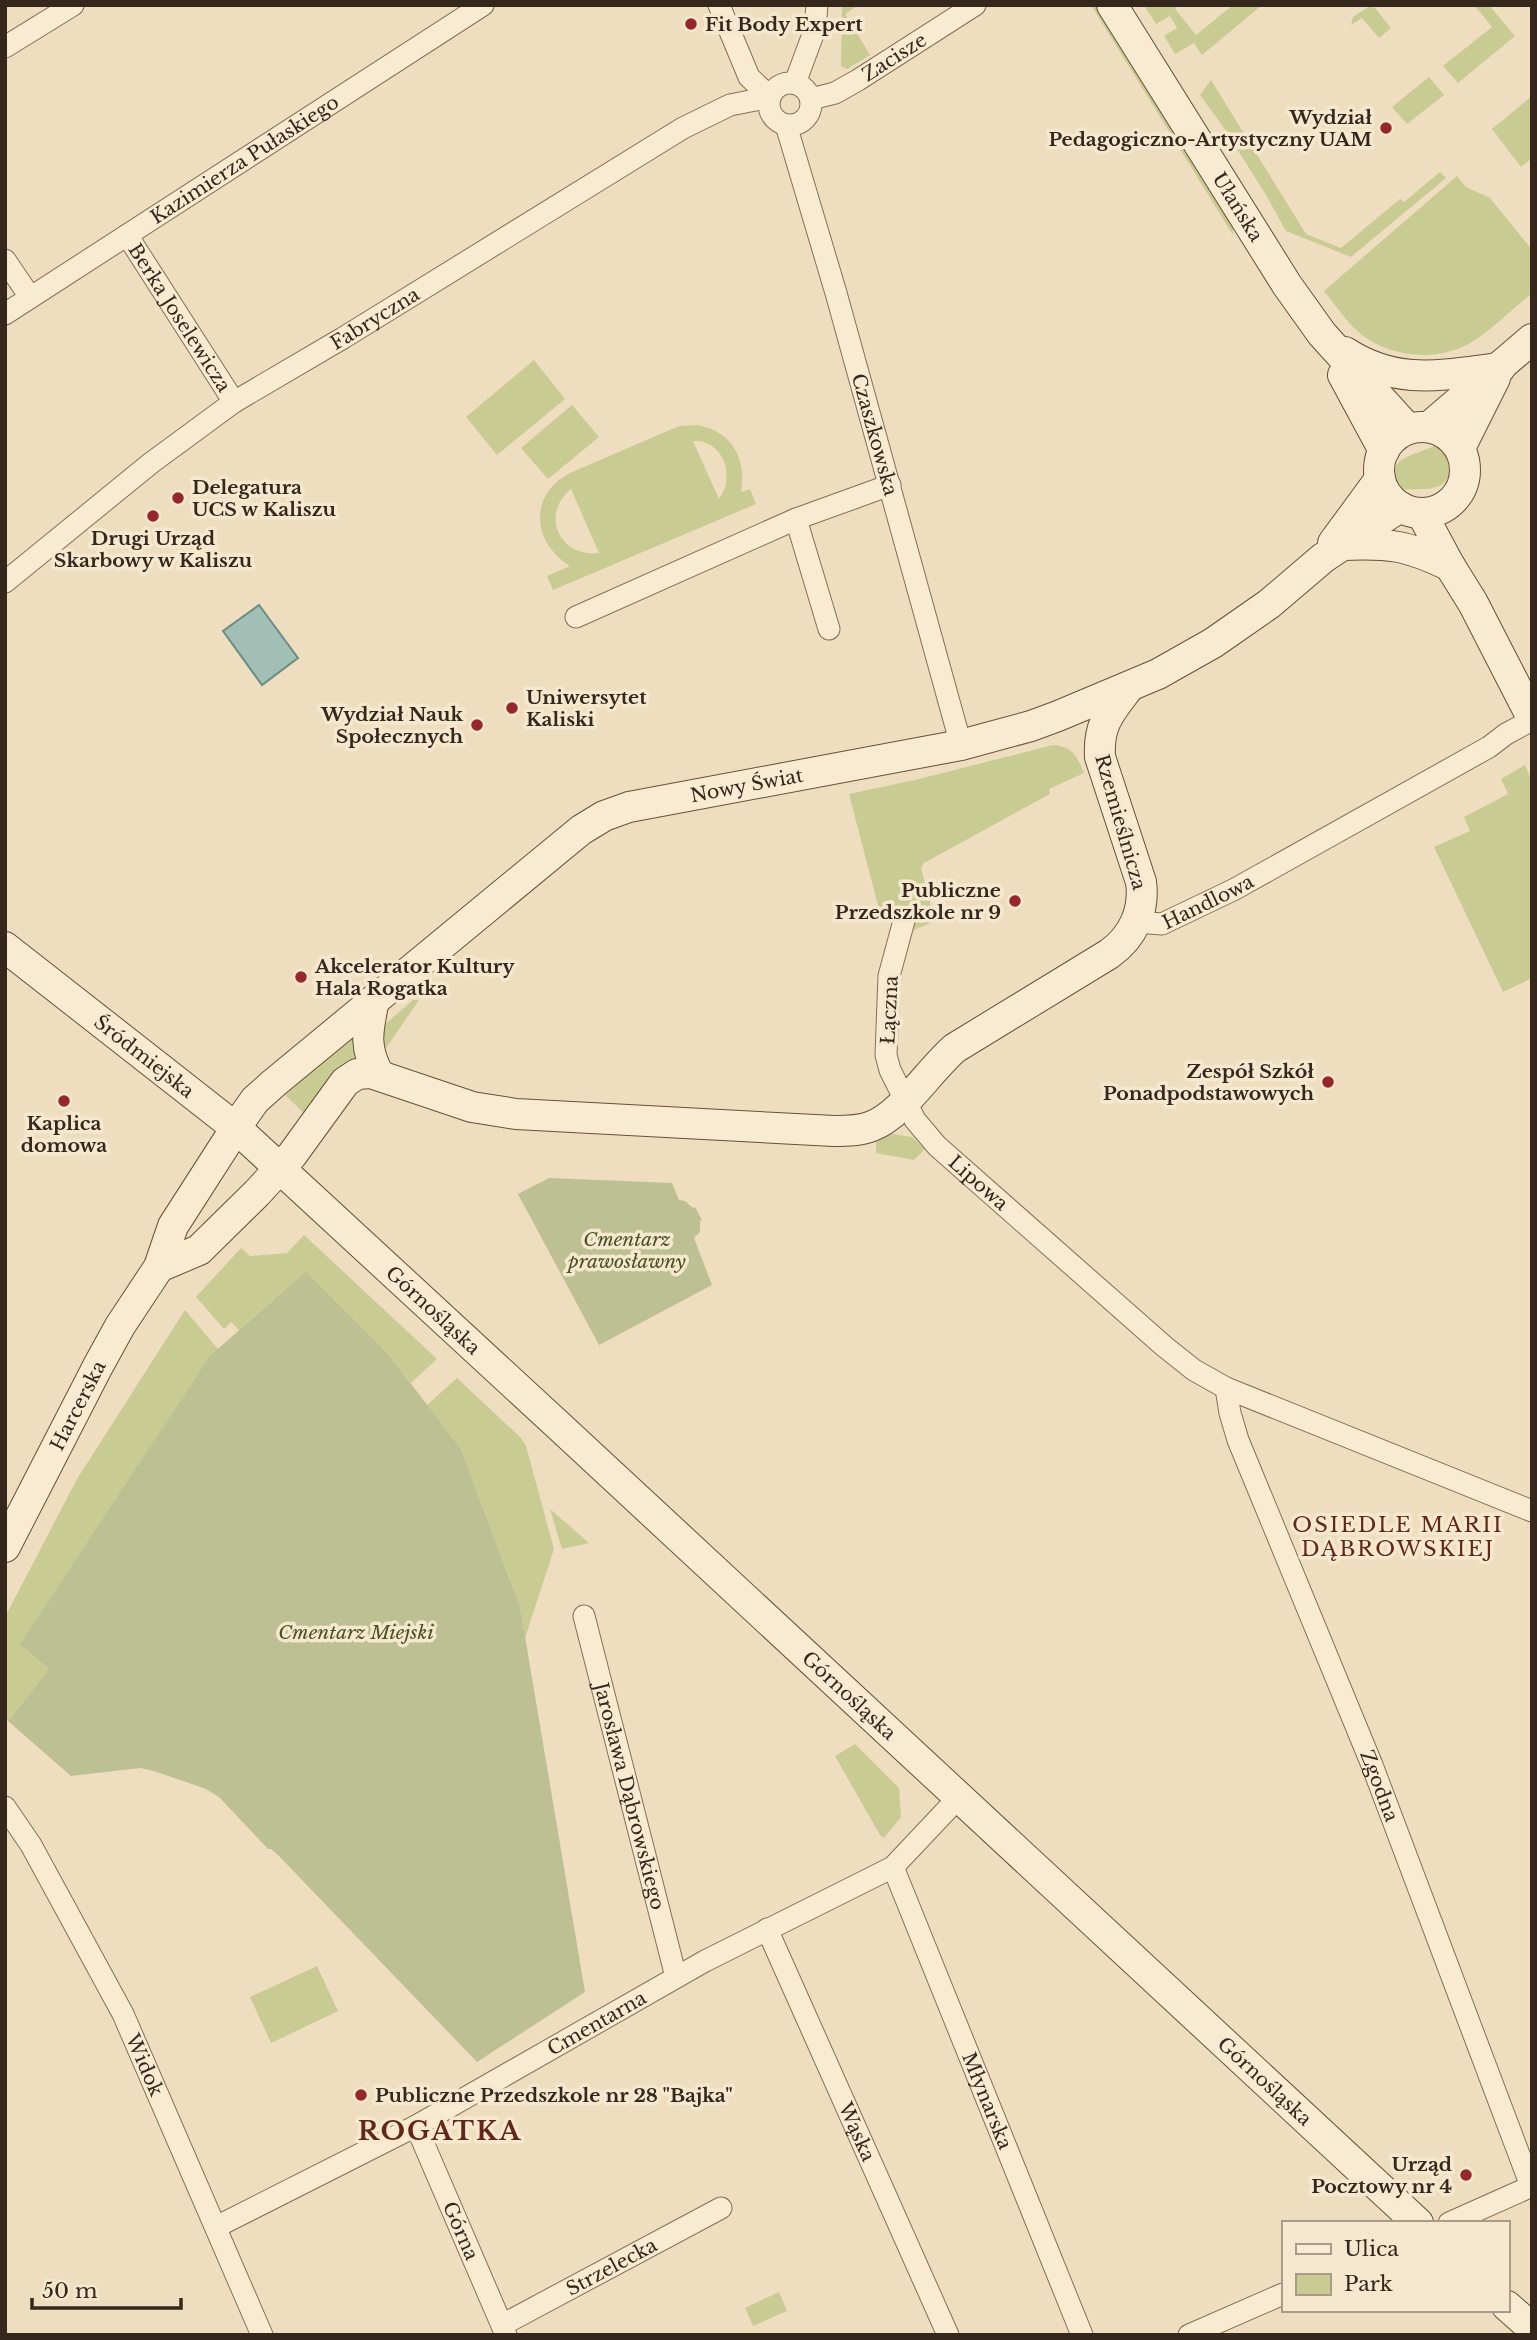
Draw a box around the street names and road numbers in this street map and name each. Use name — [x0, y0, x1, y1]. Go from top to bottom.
street label: Zacisze — [858, 28, 931, 86]
street label: Kazimierza Pułaskiego — [146, 90, 343, 229]
street label: Ułańska — [1208, 168, 1268, 246]
street label: Berka Joselewicza — [123, 239, 236, 397]
street label: Fabryczna — [326, 282, 424, 355]
street label: Czaszkowska — [847, 371, 903, 499]
street label: Rzemieślnicza — [1090, 752, 1151, 893]
street label: Nowy Świat — [688, 764, 806, 807]
street label: Handlowa — [1159, 870, 1258, 934]
street label: Łączna — [876, 975, 903, 1045]
street label: Śródmiejska — [89, 1010, 199, 1103]
street label: Lipowa — [944, 1151, 1013, 1216]
street label: Górnośląska — [381, 1261, 485, 1360]
street label: Harcerska — [45, 1357, 111, 1455]
street label: Górnośląska — [797, 1647, 901, 1745]
street label: Jarosława Dąbrowskiego — [589, 1677, 669, 1912]
street label: Zgodna — [1355, 1747, 1403, 1825]
street label: Cmentarna — [543, 1986, 651, 2061]
street label: Widok — [121, 2030, 168, 2100]
street label: Górnośląska — [1213, 2032, 1317, 2131]
street label: Młynarska — [957, 2049, 1017, 2153]
street label: Wąska — [833, 2098, 880, 2165]
street label: Górna — [438, 2198, 484, 2264]
street label: Strzelecka — [562, 2233, 661, 2301]

